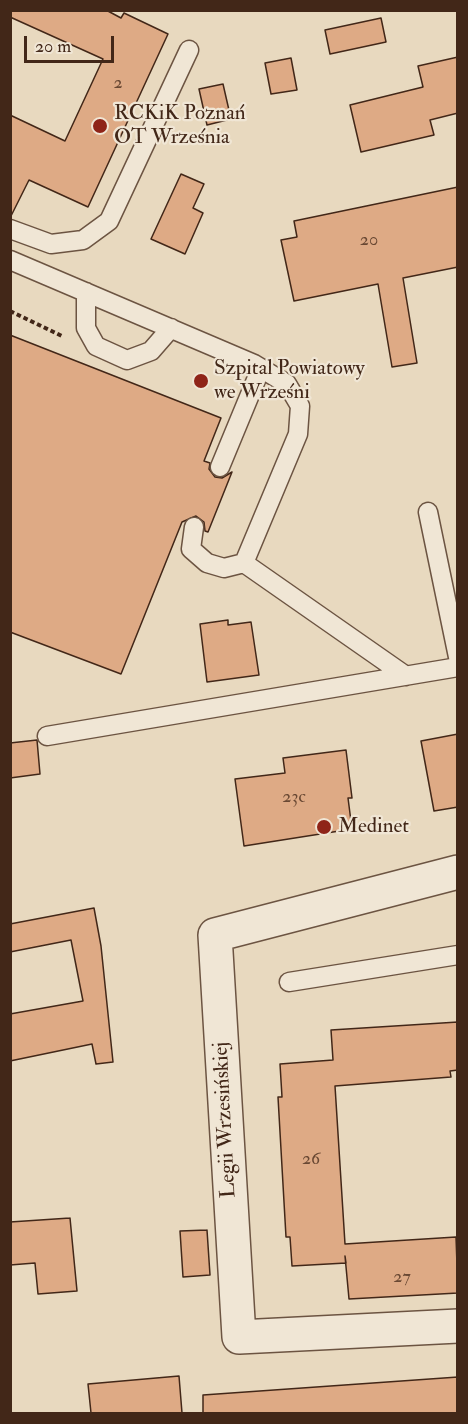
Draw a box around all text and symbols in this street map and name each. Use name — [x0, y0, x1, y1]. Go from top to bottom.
scale bar — [27, 24, 117, 62]
text: 20 m — [35, 35, 71, 58]
house number: 2 — [113, 73, 123, 95]
place label: RCKiK Poznań OT Września — [114, 101, 246, 151]
marker: RCKiK Poznań OT Września — [91, 117, 109, 135]
house number: 20 — [360, 230, 378, 252]
place label: Szpital Powiatowy we Wrześni — [214, 356, 365, 406]
marker: Szpital Powiatowy we Wrześni — [192, 372, 210, 390]
house number: 23c — [282, 787, 306, 809]
place label: Medinet — [338, 814, 409, 840]
marker: Medinet — [315, 818, 333, 836]
street label: Legii Wrzesińskiej — [209, 1041, 243, 1199]
house number: 26 — [302, 1149, 320, 1171]
house number: 27 — [393, 1267, 411, 1289]

